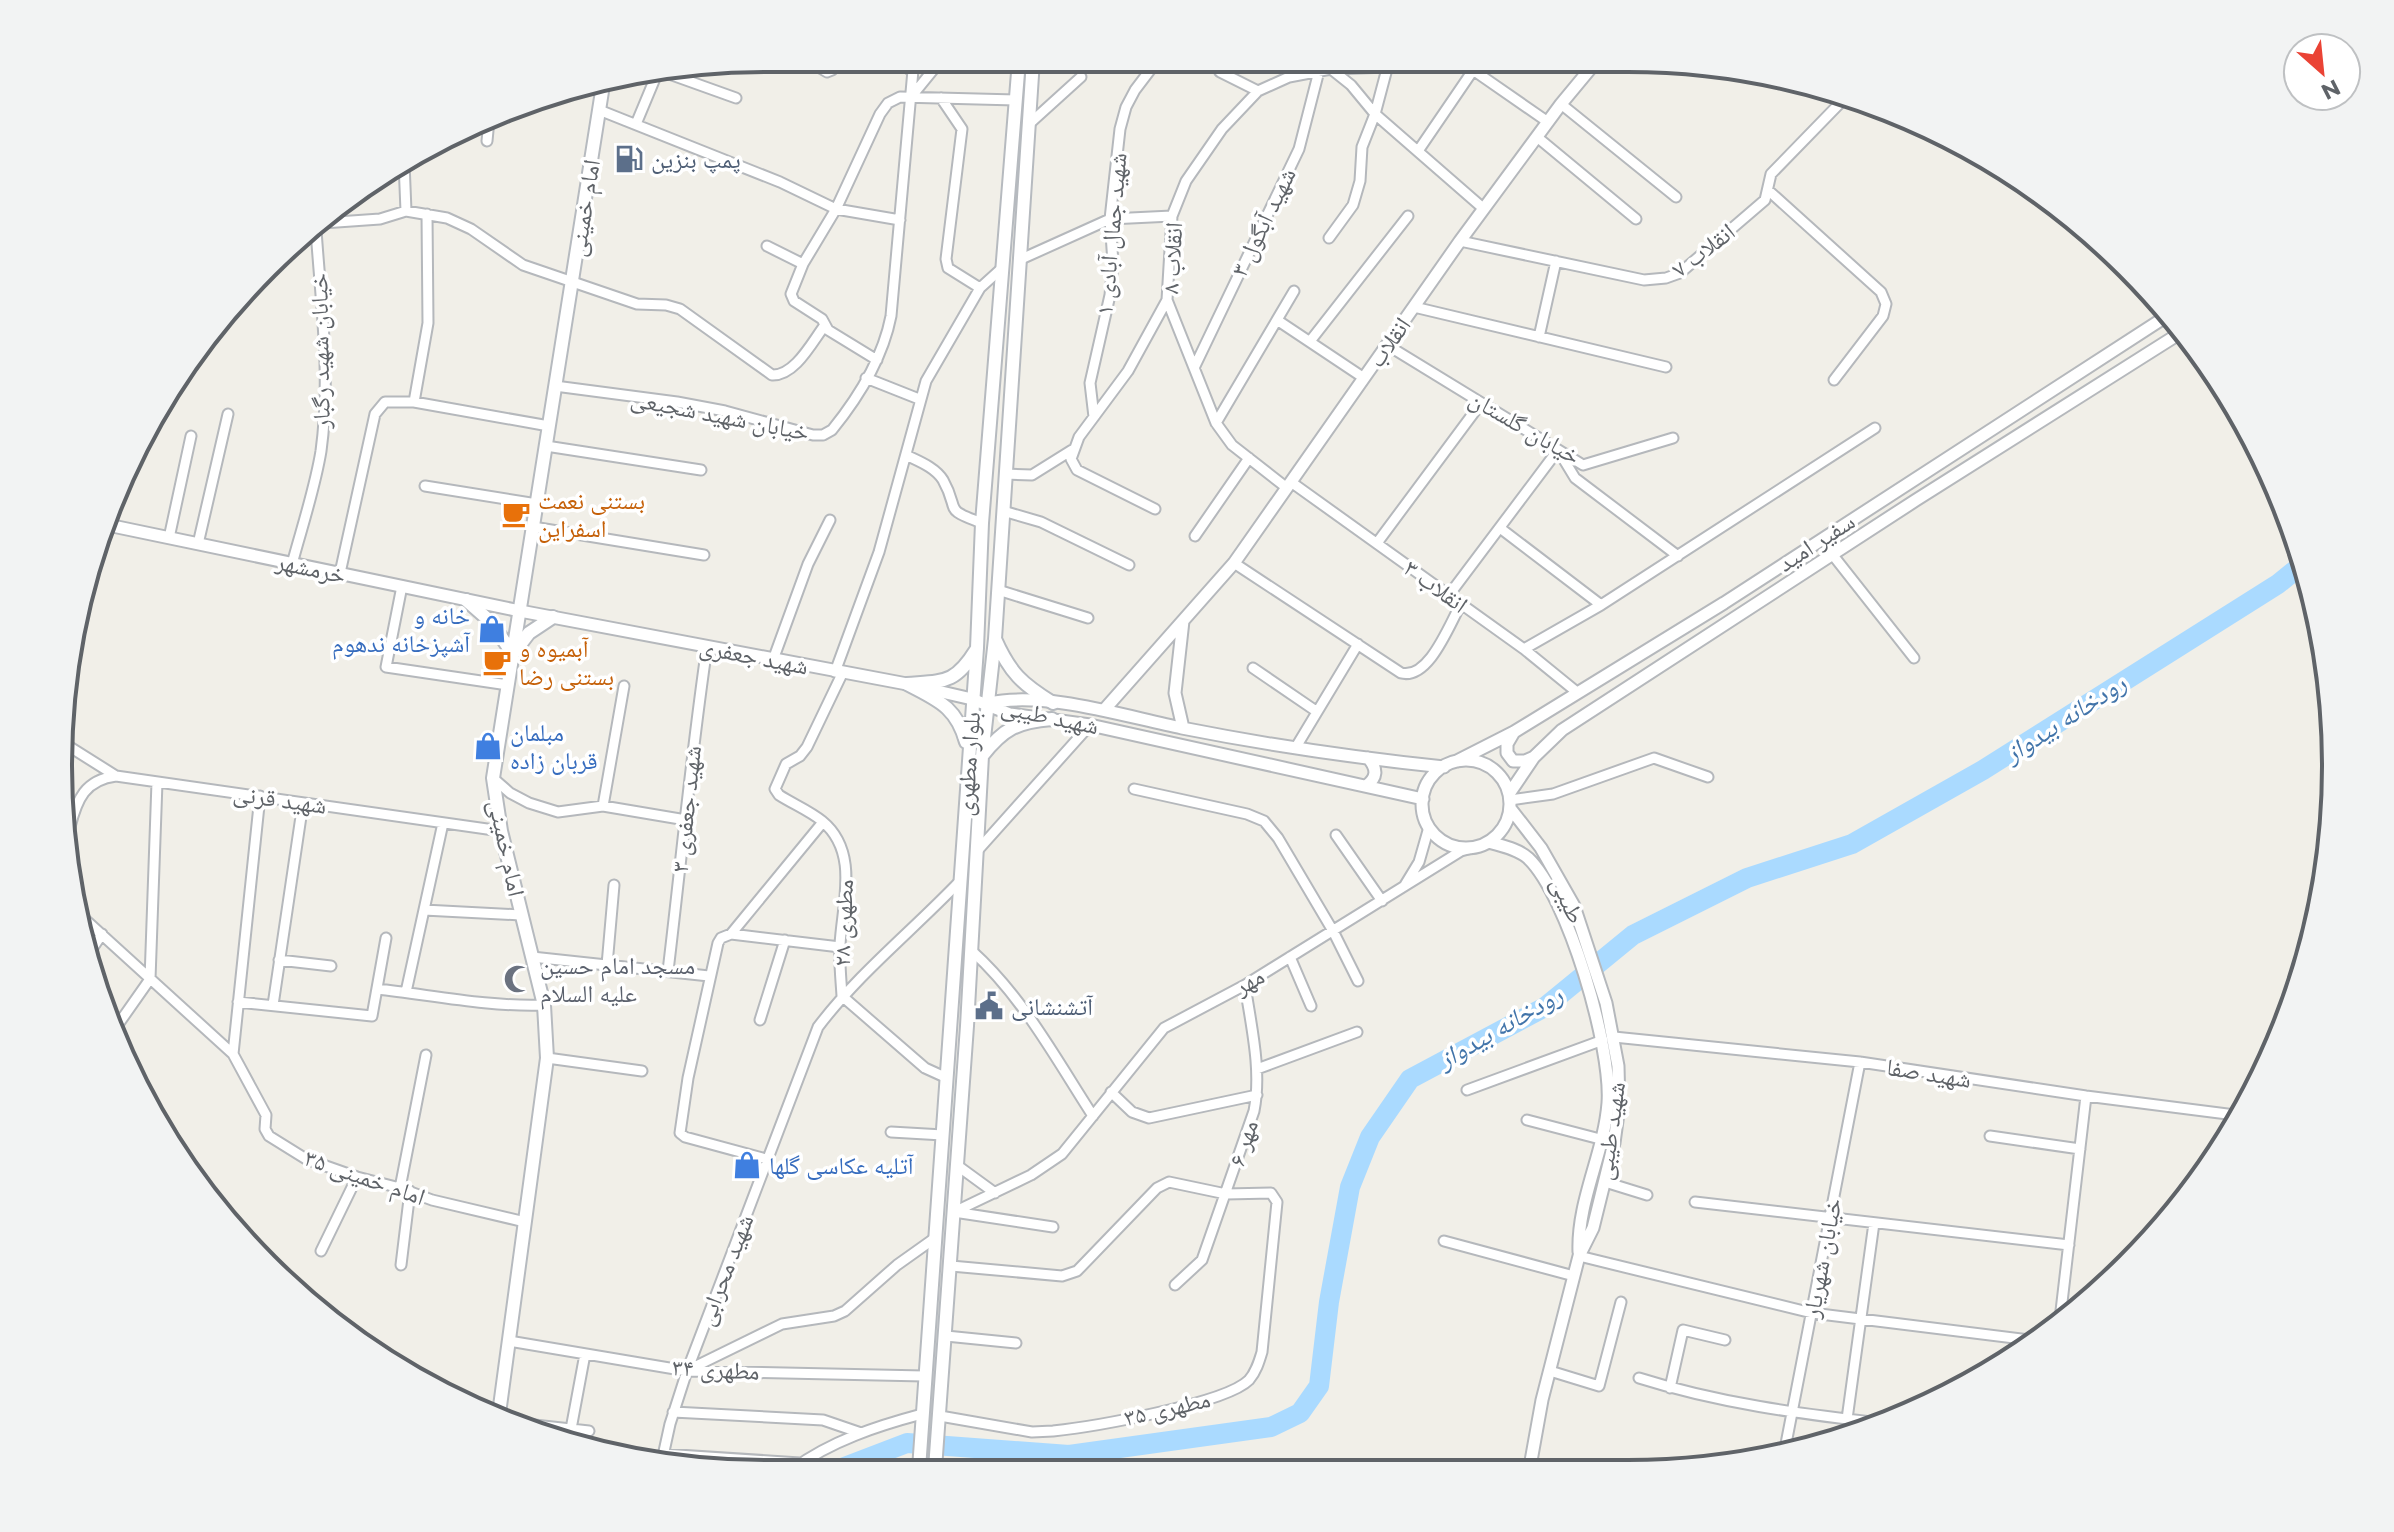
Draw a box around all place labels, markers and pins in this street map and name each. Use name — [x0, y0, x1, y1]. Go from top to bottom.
fuel station icon: پمپ بنزین — [614, 144, 644, 174]
place label: پمپ بنزین — [651, 145, 741, 174]
place label: بستنی نعمت اسفراین — [538, 486, 645, 543]
cafe icon: بستنی نعمت اسفراین — [501, 499, 531, 529]
place label: خانه و آشپزخانه ندهوم — [332, 601, 471, 660]
shop icon: خانه و آشپزخانه ندهوم — [477, 614, 507, 644]
place label: آبمیوه و بستنی رضا — [519, 634, 614, 691]
cafe icon: آبمیوه و بستنی رضا — [482, 647, 512, 677]
place label: مبلمان قربان زاده — [510, 718, 598, 775]
shop icon: مبلمان قربان زاده — [473, 731, 503, 761]
place label: مسجد امام حسین علیه السلام — [540, 951, 695, 1010]
mosque icon: مسجد امام حسین علیه السلام — [503, 964, 533, 994]
public building icon: آتشنشانی — [974, 991, 1004, 1021]
place label: آتشنشانی — [1011, 992, 1094, 1021]
shop icon: آتلیه عکاسی گلها — [732, 1150, 762, 1180]
place label: آتلیه عکاسی گلها — [769, 1151, 914, 1180]

